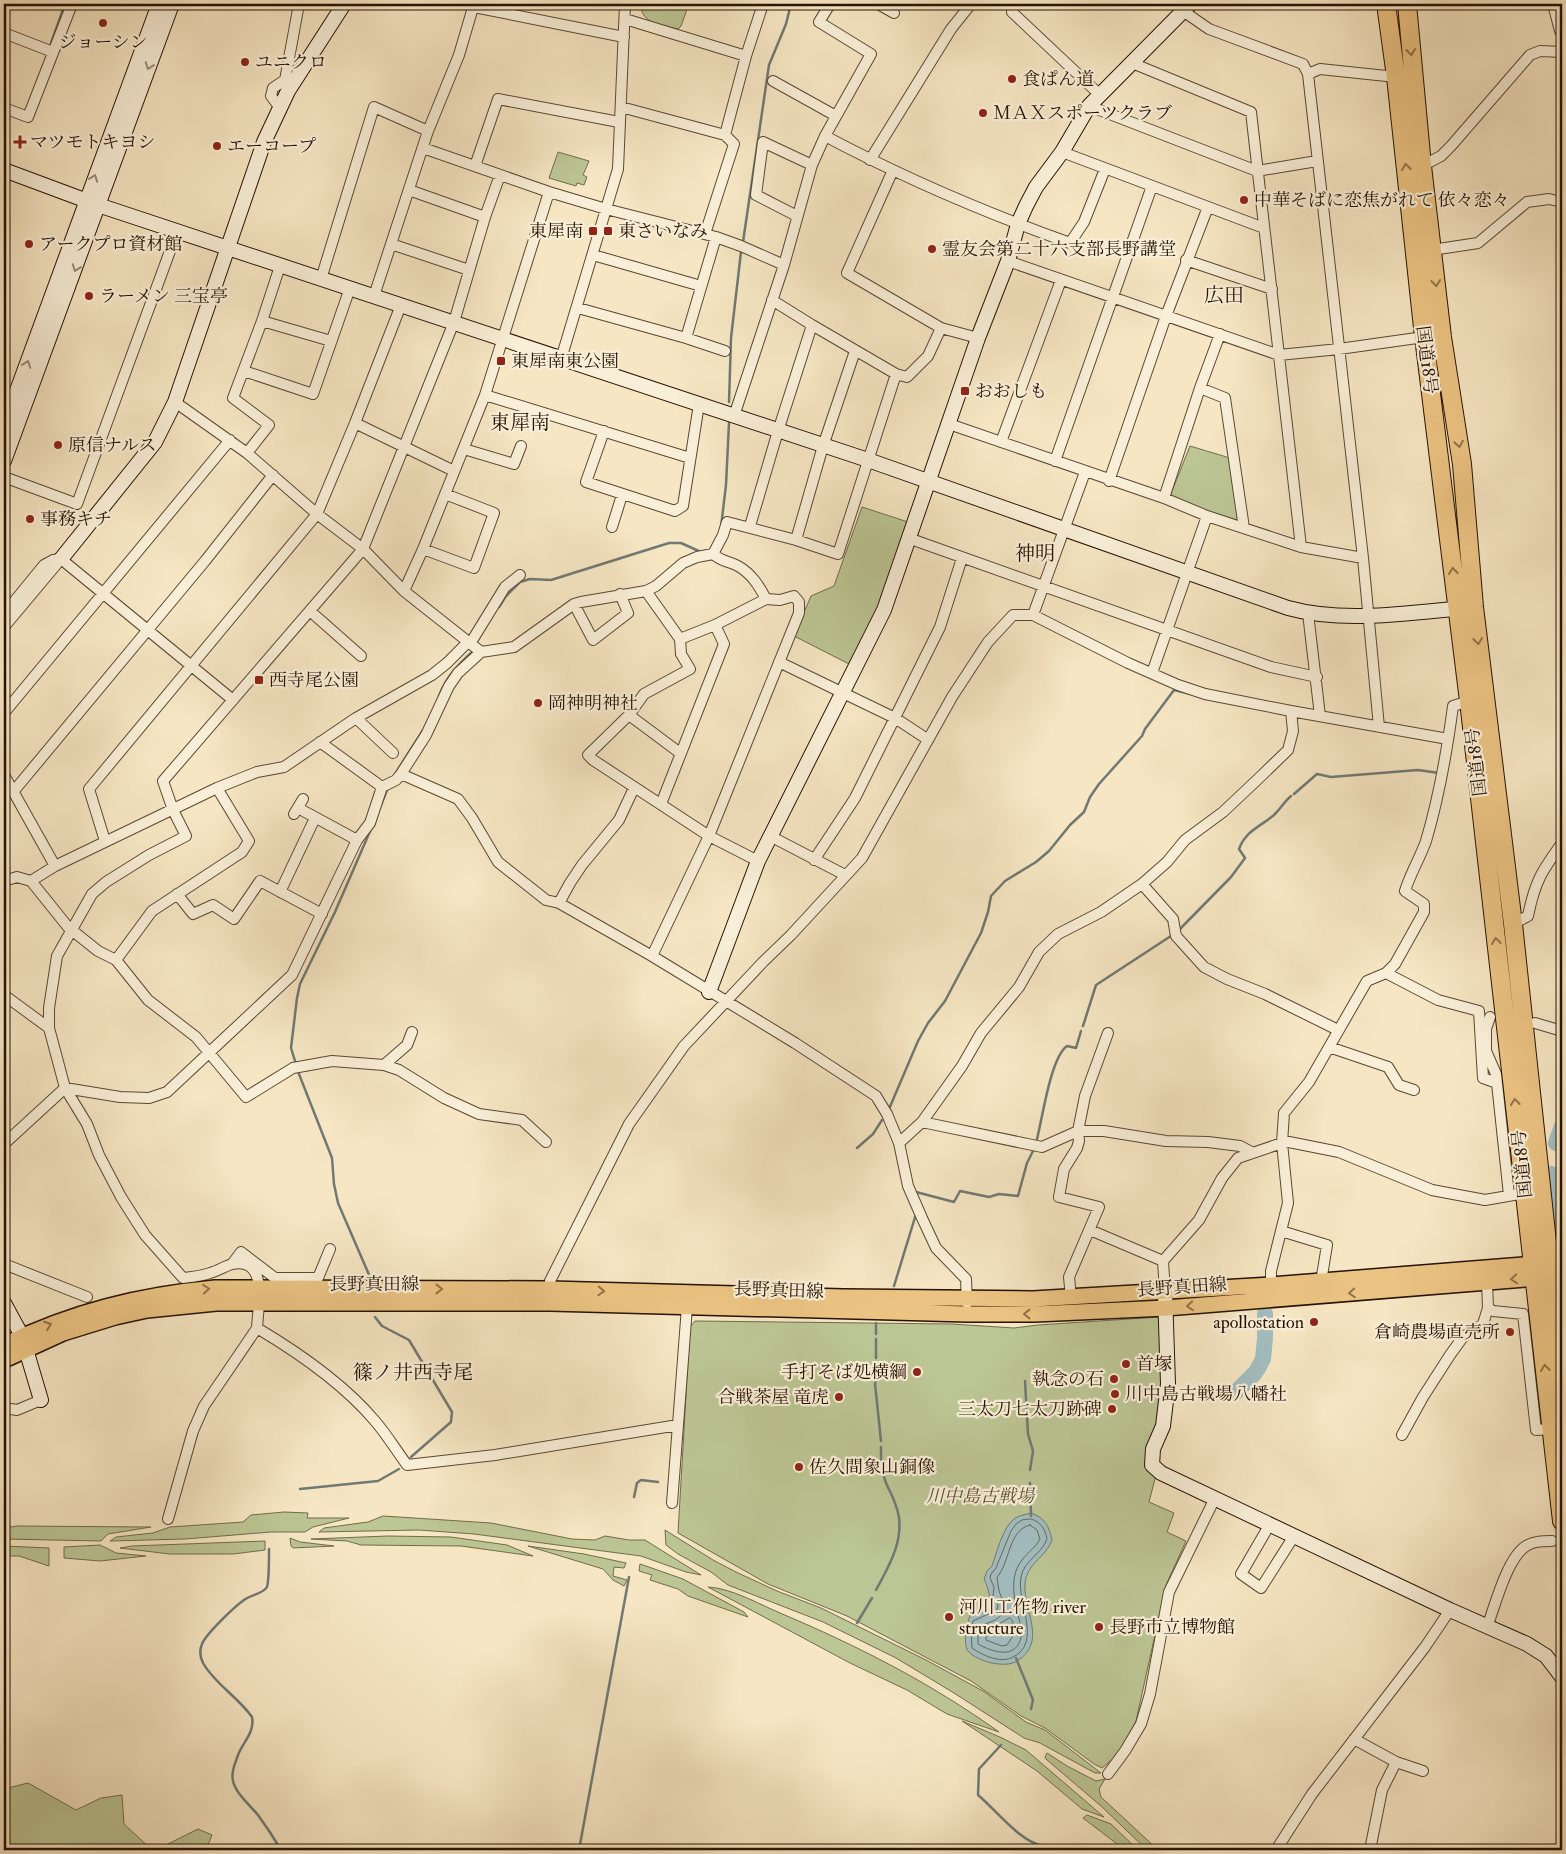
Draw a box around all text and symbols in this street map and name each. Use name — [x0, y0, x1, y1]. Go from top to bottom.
marker: ジョーシン — [97, 17, 109, 29]
place label: ジョーシン — [59, 31, 147, 54]
one-way arrow — [1405, 49, 1416, 57]
place label: ユニクロ — [255, 51, 327, 74]
marker: ユニクロ — [239, 56, 251, 68]
one-way arrow — [145, 61, 155, 70]
place label: 食ぱん道 — [1022, 68, 1094, 91]
marker: 食ぱん道 — [1006, 73, 1018, 85]
place label: ＭＡＸスポーツクラブ — [993, 102, 1172, 125]
marker: ＭＡＸスポーツクラブ — [977, 107, 989, 119]
place label: マツモトキヨシ — [30, 131, 155, 154]
place label: エーコープ — [227, 135, 316, 158]
marker: マツモトキヨシ — [14, 136, 26, 148]
marker: エーコープ — [211, 140, 223, 152]
one-way arrow — [1401, 163, 1412, 171]
one-way arrow — [88, 174, 98, 183]
place label: 中華そばに恋焦がれて 依々恋々 — [1254, 189, 1510, 212]
marker: 中華そばに恋焦がれて 依々恋々 — [1238, 194, 1250, 206]
place label: 東犀南 — [529, 220, 583, 243]
place label: 東さいなみ — [618, 220, 708, 243]
marker: 東犀南 — [587, 225, 599, 237]
marker: 東さいなみ — [602, 225, 614, 237]
place label: アークプロ資材館 — [39, 233, 182, 256]
marker: アークプロ資材館 — [23, 238, 35, 250]
place label: 霊友会第二十六支部長野講堂 — [942, 238, 1176, 261]
marker: 霊友会第二十六支部長野講堂 — [926, 243, 938, 255]
one-way arrow — [72, 263, 82, 272]
one-way arrow — [1430, 280, 1441, 288]
district label: 広田 — [1204, 283, 1244, 308]
place label: ラーメン 三宝亭 — [99, 285, 228, 308]
marker: ラーメン 三宝亭 — [83, 290, 95, 302]
street label: 国道18号 — [1411, 324, 1442, 396]
place label: 東犀南東公園 — [511, 350, 619, 373]
marker: 東犀南東公園 — [495, 355, 507, 367]
one-way arrow — [21, 360, 31, 369]
place label: おおしも — [975, 380, 1047, 403]
marker: おおしも — [959, 385, 971, 397]
district label: 東犀南 — [490, 410, 550, 435]
place label: 原信ナルス — [68, 434, 157, 457]
marker: 原信ナルス — [52, 439, 64, 451]
one-way arrow — [1453, 440, 1463, 449]
place label: 事務キチ — [40, 508, 112, 531]
marker: 事務キチ — [24, 513, 36, 525]
district label: 神明 — [1015, 541, 1055, 566]
one-way arrow — [1448, 566, 1459, 574]
one-way arrow — [1472, 637, 1483, 645]
place label: 西寺尾公園 — [269, 669, 359, 692]
marker: 西寺尾公園 — [253, 674, 265, 686]
place label: 岡神明神社 — [548, 692, 638, 715]
marker: 岡神明神社 — [532, 697, 544, 709]
street label: 国道18号 — [1461, 726, 1492, 798]
one-way arrow — [1491, 936, 1502, 944]
one-way arrow — [1510, 1098, 1521, 1106]
street label: 国道18号 — [1507, 1128, 1538, 1199]
street label: 長野真田線 — [329, 1273, 419, 1296]
street label: 長野真田線 — [1136, 1273, 1228, 1302]
one-way arrow — [1509, 1274, 1517, 1285]
street label: 長野真田線 — [734, 1277, 824, 1304]
one-way arrow — [435, 1283, 443, 1294]
one-way arrow — [202, 1284, 210, 1295]
one-way arrow — [597, 1285, 605, 1296]
one-way arrow — [1347, 1287, 1355, 1298]
one-way arrow — [1185, 1300, 1193, 1311]
one-way arrow — [1023, 1309, 1031, 1319]
place label: apollostation — [1213, 1311, 1304, 1334]
marker: apollostation — [1308, 1316, 1320, 1328]
one-way arrow — [44, 1321, 52, 1331]
place label: 倉崎農場直売所 — [1374, 1321, 1500, 1344]
marker: 倉崎農場直売所 — [1504, 1326, 1516, 1338]
place label: 首塚 — [1136, 1353, 1172, 1376]
marker: 首塚 — [1120, 1358, 1132, 1370]
district label: 篠ノ井西寺尾 — [353, 1360, 473, 1385]
place label: 手打そば処横綱 — [781, 1361, 907, 1384]
one-way arrow — [1540, 1364, 1551, 1372]
marker: 手打そば処横綱 — [911, 1366, 923, 1378]
place label: 執念の石 — [1032, 1368, 1104, 1391]
marker: 執念の石 — [1108, 1373, 1120, 1385]
place label: 川中島古戦場八幡社 — [1125, 1383, 1287, 1406]
place label: 合戦茶屋 竜虎 — [717, 1386, 829, 1409]
marker: 川中島古戦場八幡社 — [1109, 1388, 1121, 1400]
marker: 合戦茶屋 竜虎 — [833, 1391, 845, 1403]
place label: 三太刀七太刀跡碑 — [958, 1398, 1102, 1421]
marker: 三太刀七太刀跡碑 — [1106, 1403, 1118, 1415]
place label: 佐久間象山銅像 — [809, 1456, 935, 1479]
marker: 佐久間象山銅像 — [793, 1461, 805, 1473]
park label: 川中島古戦場 — [926, 1485, 1036, 1508]
place label: 河川工作物 river structure — [959, 1596, 1086, 1640]
marker: 河川工作物 river structure — [943, 1611, 955, 1623]
place label: 長野市立博物館 — [1109, 1616, 1235, 1639]
marker: 長野市立博物館 — [1093, 1621, 1105, 1633]

